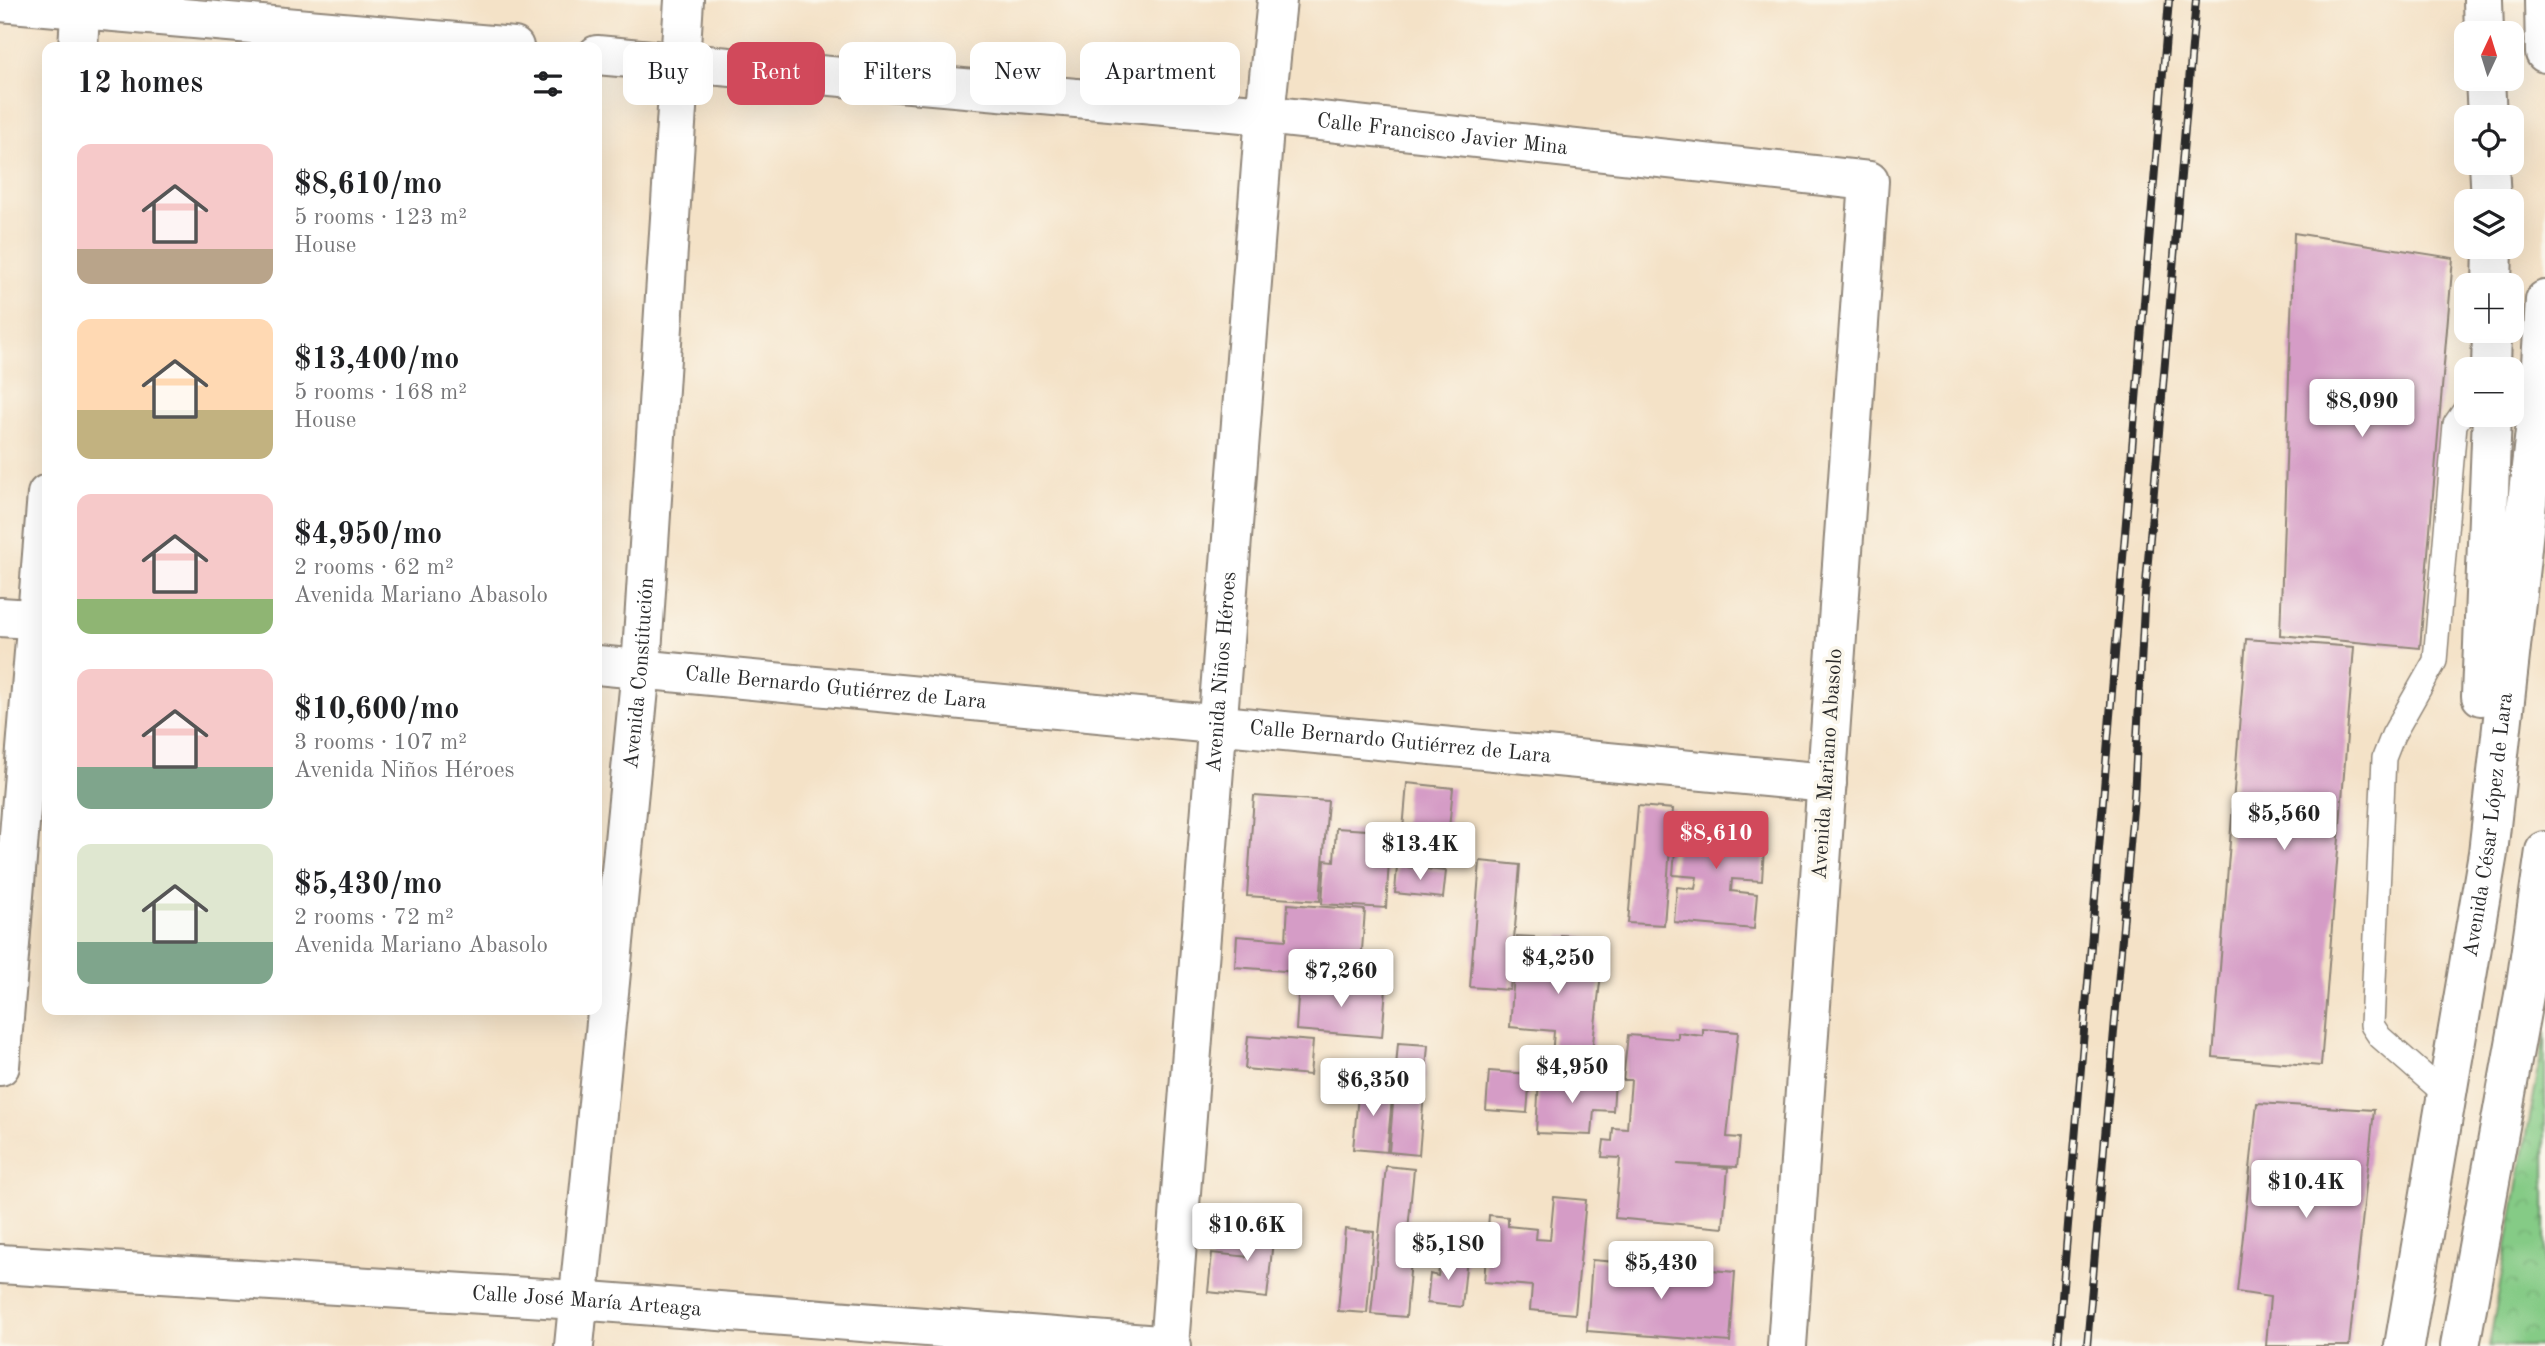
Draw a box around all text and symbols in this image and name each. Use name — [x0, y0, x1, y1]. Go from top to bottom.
north arrow — [2454, 21, 2524, 91]
map controls — [2454, 21, 2524, 427]
chip: Buy — [623, 42, 713, 105]
chip: Rent — [727, 42, 825, 105]
chip: Filters — [839, 42, 956, 105]
chip: New — [970, 42, 1066, 105]
chip: Apartment — [1080, 42, 1240, 105]
icon: filters — [529, 65, 567, 103]
text: 12 homes — [77, 69, 203, 99]
button: locate — [2454, 105, 2524, 175]
street label: Calle Francisco Javier Mina — [1316, 110, 1569, 159]
text: $8,610/mo — [294, 170, 442, 200]
icon: home — [133, 172, 217, 256]
button: layers — [2454, 189, 2524, 259]
text: 5 rooms · 123 m² — [294, 206, 467, 229]
text: House — [294, 234, 356, 257]
button: + — [2454, 273, 2524, 343]
text: $13,400/mo — [294, 345, 459, 375]
icon: home — [133, 347, 217, 431]
button: − — [2454, 357, 2524, 427]
pin: $8,090 — [2305, 380, 2419, 439]
text: 5 rooms · 168 m² — [294, 381, 467, 404]
text: $8,090 — [2325, 390, 2399, 413]
text: House — [294, 409, 356, 432]
text: $4,950/mo — [294, 520, 442, 550]
icon: home — [133, 522, 217, 606]
text: 2 rooms · 62 m² — [294, 556, 454, 579]
street label: Avenida Niños Héroes — [1203, 571, 1240, 773]
street label: Avenida Constitución — [621, 577, 657, 770]
text: Avenida Mariano Abasolo — [294, 584, 548, 607]
street label: Avenida Mariano Abasolo — [1809, 648, 1847, 880]
street label: Calle Bernardo Gutiérrez de Lara — [684, 663, 988, 713]
street label: Avenida César López de Lara — [2460, 692, 2516, 959]
text: $10,600/mo — [294, 695, 459, 725]
icon: home — [133, 697, 217, 781]
street label: Calle Bernardo Gutiérrez de Lara — [1249, 717, 1552, 767]
text: 3 rooms · 107 m² — [294, 731, 467, 754]
text: Avenida Niños Héroes — [294, 759, 514, 782]
pin: $5,560 — [2227, 792, 2341, 852]
text: $5,560 — [2247, 803, 2321, 826]
pin: $8,610 — [1659, 812, 1773, 871]
pin: $13.4K — [1363, 822, 1477, 882]
text: $8,610 — [1679, 822, 1753, 845]
text: $13.4K — [1381, 833, 1459, 856]
text: $5,430/mo — [294, 870, 442, 900]
icon: home — [133, 872, 217, 956]
text: 2 rooms · 72 m² — [294, 906, 454, 929]
text: Avenida Mariano Abasolo — [294, 934, 548, 957]
pin: $4,250 — [1501, 936, 1615, 996]
text: $4,250 — [1521, 947, 1595, 970]
pin: $7,260 — [1284, 950, 1398, 1009]
text: $7,260 — [1304, 960, 1378, 983]
pin: $4,950 — [1515, 1046, 1629, 1105]
text: $4,950 — [1535, 1056, 1609, 1079]
pin: $6,350 — [1316, 1058, 1430, 1118]
text: $6,350 — [1336, 1069, 1410, 1092]
pin: $10.4K — [2249, 1160, 2363, 1220]
text: $10.4K — [2267, 1171, 2345, 1194]
pin: $10.6K — [1190, 1204, 1304, 1263]
text: $10.6K — [1208, 1214, 1286, 1237]
pin: $5,180 — [1391, 1222, 1505, 1282]
text: $5,180 — [1411, 1233, 1485, 1256]
pin: $5,430 — [1604, 1242, 1718, 1301]
text: $5,430 — [1624, 1252, 1698, 1275]
street label: Calle José María Arteaga — [471, 1283, 702, 1320]

